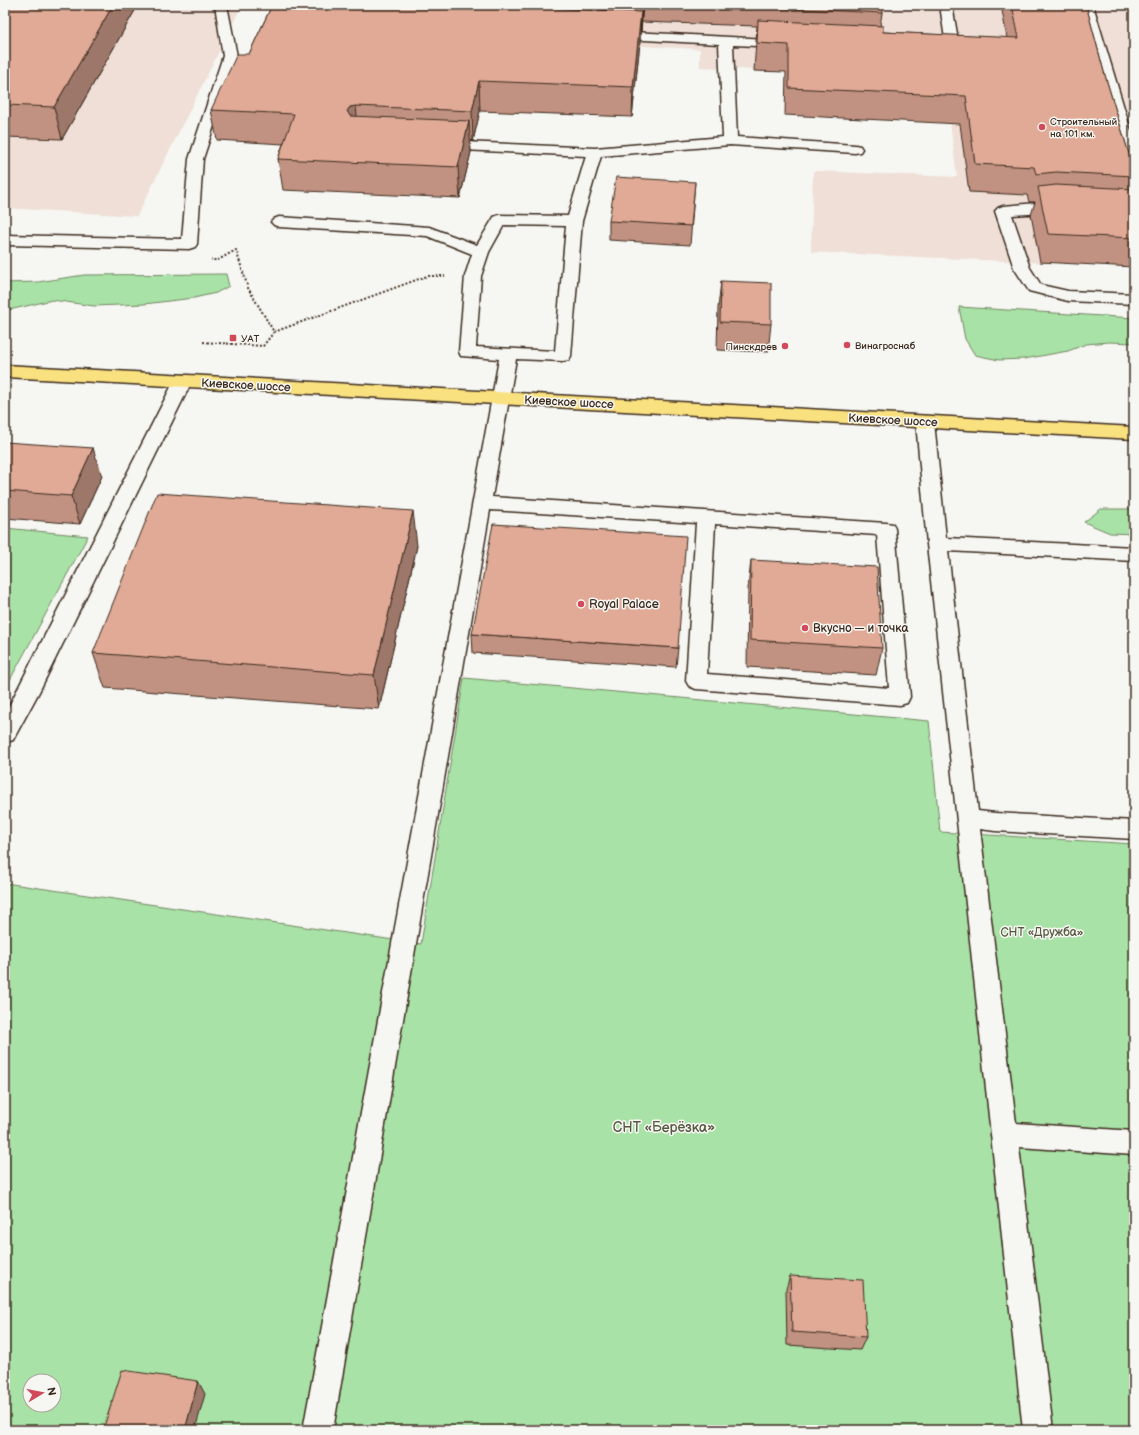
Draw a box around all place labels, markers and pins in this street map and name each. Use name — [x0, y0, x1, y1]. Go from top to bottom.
place label: Строительный на 101 км. — [1050, 116, 1118, 140]
marker: Строительный на 101 км. — [1037, 122, 1047, 132]
marker: УАТ — [228, 333, 238, 343]
place label: УАТ — [241, 333, 260, 345]
marker: Винагроснаб — [842, 340, 852, 350]
place label: Винагроснаб — [855, 340, 916, 352]
place label: Пинскдрев — [726, 341, 778, 353]
marker: Пинскдрев — [780, 341, 790, 351]
place label: Royal Palace — [589, 597, 659, 612]
marker: Royal Palace — [576, 599, 586, 609]
place label: Вкусно — и точка — [813, 621, 908, 636]
marker: Вкусно — и точка — [800, 623, 810, 633]

